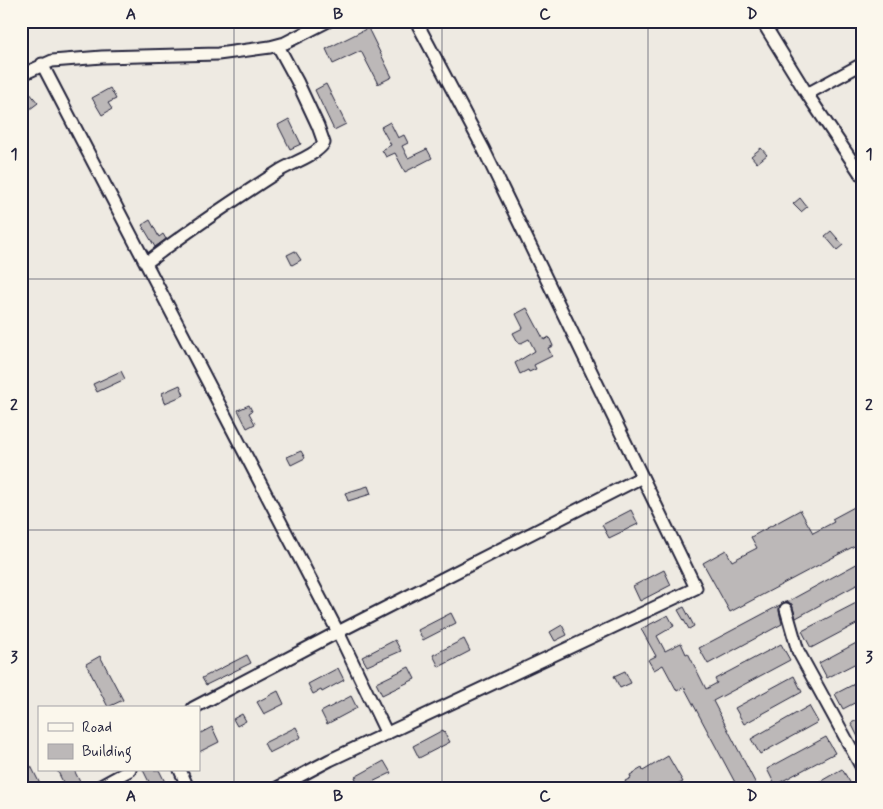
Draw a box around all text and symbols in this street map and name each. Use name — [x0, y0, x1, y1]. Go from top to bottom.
text: A — [126, 4, 136, 25]
text: B — [333, 4, 343, 25]
text: C — [539, 4, 551, 25]
text: D — [746, 4, 758, 25]
text: 1 — [10, 144, 18, 165]
text: 1 — [865, 144, 873, 165]
text: 2 — [10, 395, 18, 416]
text: 2 — [865, 395, 873, 416]
text: 3 — [10, 647, 18, 668]
text: 3 — [865, 647, 873, 668]
legend — [38, 706, 200, 772]
text: Road — [82, 718, 112, 738]
text: Building — [82, 742, 132, 763]
text: A — [126, 786, 136, 807]
text: B — [333, 786, 343, 807]
text: C — [539, 786, 551, 807]
text: D — [746, 786, 758, 807]

